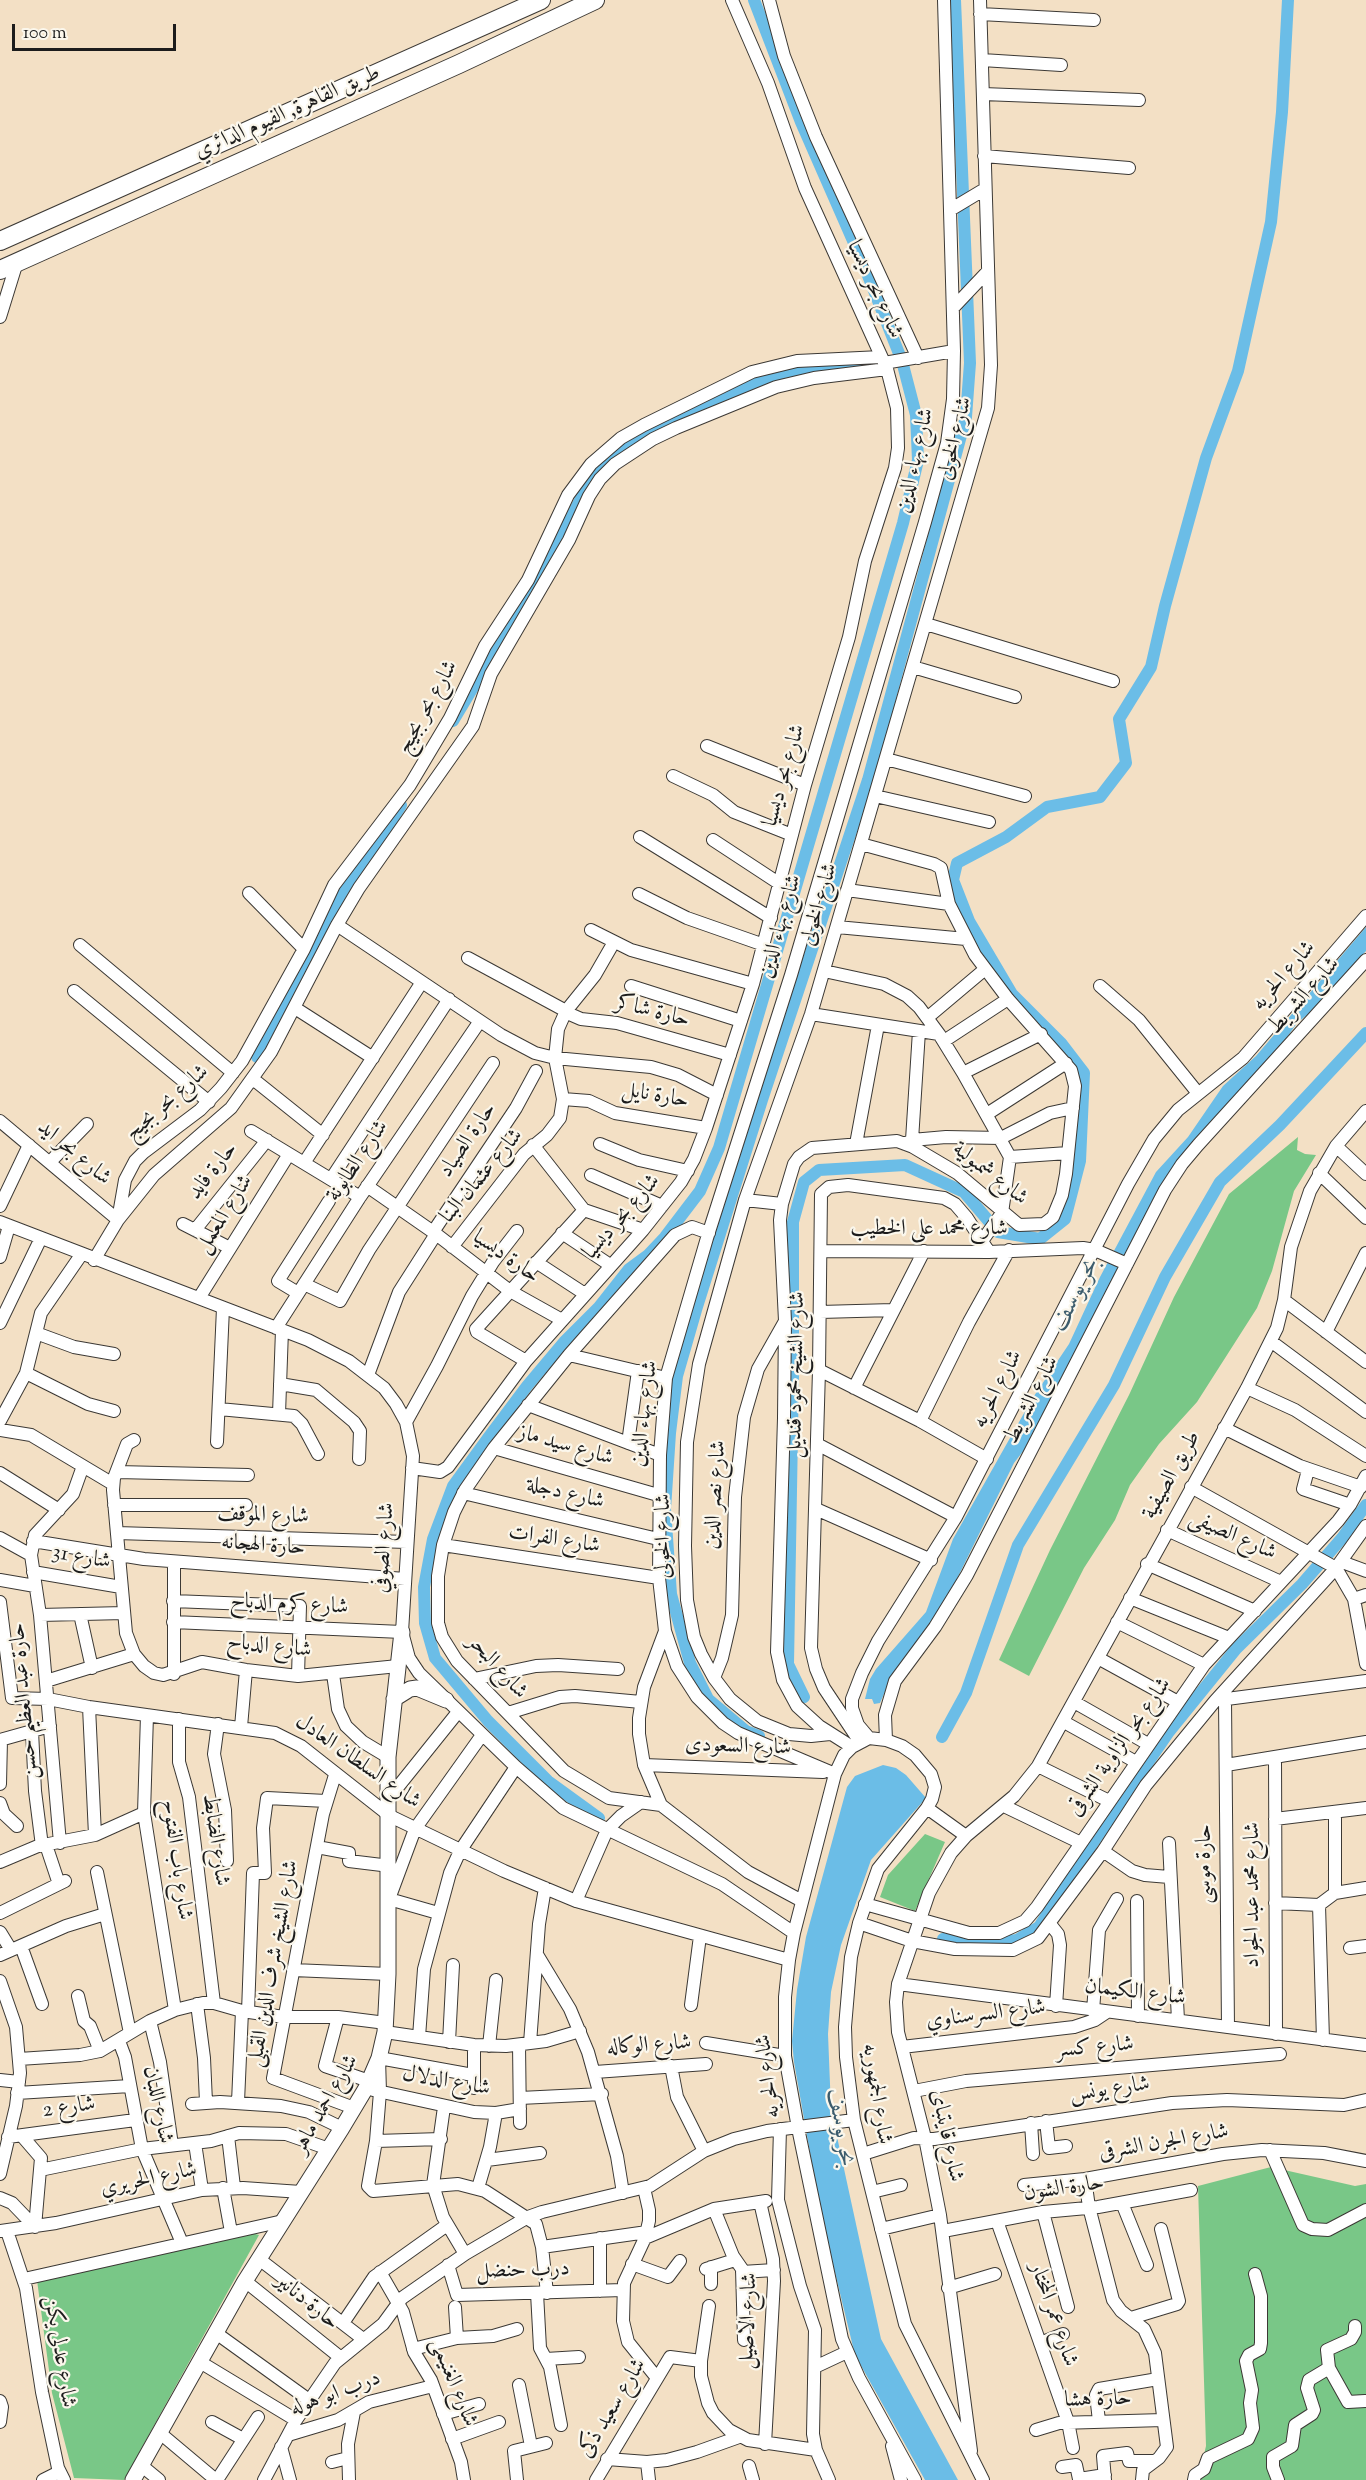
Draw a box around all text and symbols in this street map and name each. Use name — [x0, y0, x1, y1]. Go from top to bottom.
scale bar — [15, 12, 178, 50]
text: 100 m — [23, 21, 67, 47]
street label: طريق القاهرة, الفيوم الدائري — [191, 61, 385, 167]
street label: شارع بحر ديسيا — [839, 237, 907, 343]
street label: شارع الخولى — [934, 395, 980, 483]
street label: شارع بهاء الدين — [892, 406, 942, 516]
street label: شارع بحر بجيج — [393, 657, 465, 759]
street label: شارع بحر ديسيا — [759, 722, 813, 830]
street label: شارع الخولى — [797, 861, 845, 949]
street label: شارع بهاء الدين — [755, 872, 809, 982]
street label: شارع الحريه — [1247, 937, 1323, 1017]
street label: شارع الشريط — [1263, 953, 1347, 1041]
street label: حارة شاكر — [612, 991, 692, 1035]
street label: شارع بحر بجيج — [121, 1060, 215, 1148]
street label: حارة نايل — [619, 1078, 691, 1116]
street label: حارة الصياد — [434, 1098, 504, 1184]
street label: شارع بحر ايد — [31, 1115, 115, 1193]
street label: شارع الطابونة — [322, 1116, 396, 1208]
street label: شارع عثمان البنا — [436, 1124, 530, 1230]
street label: شارع شمبولية — [946, 1137, 1032, 1213]
street label: حارة فايد — [183, 1138, 245, 1206]
street label: شارع بحر ديسيا — [579, 1170, 667, 1266]
street label: شارع المعمل — [192, 1171, 260, 1259]
street label: شارع محمد على الخطيب — [850, 1217, 1008, 1243]
street label: حارة ديسيا — [466, 1225, 544, 1291]
water label: بحر يوسف — [1046, 1253, 1108, 1337]
street label: شارع الشيخ محمود قنديل — [783, 1291, 813, 1459]
street label: شارع الحريه — [968, 1346, 1030, 1434]
street label: شارع الشريط — [1000, 1353, 1066, 1449]
street label: شارع بهاء الدين — [626, 1359, 666, 1469]
street label: شارع سيد ماز — [514, 1421, 616, 1473]
street label: طريق الصيفية — [1138, 1427, 1208, 1525]
street label: شارع نصر الدين — [700, 1440, 734, 1550]
street label: شارع دجلة — [523, 1473, 607, 1517]
street label: شارع الخولى — [652, 1494, 678, 1578]
street label: شارع الموقف — [217, 1502, 309, 1532]
street label: شارع الصوفي — [370, 1502, 402, 1594]
street label: شارع الصيفى — [1184, 1506, 1280, 1568]
street label: شارع الفرات — [506, 1521, 602, 1561]
street label: حارة الهجانه — [220, 1531, 306, 1563]
street label: شارع 31 — [50, 1541, 112, 1577]
street label: شارع كرم الدباح — [229, 1590, 349, 1622]
street label: حارة عبد العظيم حسن — [6, 1622, 46, 1780]
street label: شارع الدباح — [225, 1630, 313, 1666]
street label: شارع البحر — [460, 1630, 532, 1706]
street label: شارع بحر الزاوية الشرقى — [1063, 1673, 1179, 1823]
street label: شارع السلطان العادل — [289, 1710, 425, 1816]
street label: شارع السعودى — [684, 1733, 792, 1763]
street label: شارع الضابط — [194, 1792, 234, 1888]
street label: شارع باب الفتوح — [153, 1798, 197, 1922]
street label: شارع محمد عبد الجواد — [1241, 1822, 1267, 1968]
street label: حارة موسى — [1193, 1824, 1219, 1904]
street label: شارع الشيخ شرف الدين القبلى — [244, 1858, 306, 2070]
street label: شارع الكيمان — [1083, 1975, 1187, 2013]
street label: شارع السرسناوي — [925, 1996, 1047, 2036]
street label: شارع الوكاله — [606, 2031, 692, 2063]
street label: شارع كسر — [1055, 2032, 1135, 2066]
street label: شارع الحريه — [752, 2033, 788, 2119]
street label: شارع الجمهوريه — [854, 2042, 896, 2146]
street label: شارع احمد ماهر — [288, 2051, 366, 2159]
street label: شارع الدلال — [400, 2062, 492, 2104]
street label: شارع اللبان — [135, 2064, 177, 2146]
street label: شارع يونس — [1068, 2072, 1152, 2110]
water label: بحر يوسف — [818, 2086, 860, 2170]
street label: شارع قايتباى — [922, 2087, 968, 2185]
street label: شارع 2 — [41, 2092, 97, 2126]
street label: شارع الجرن الشرقى — [1097, 2120, 1231, 2168]
street label: شارع الحريري — [98, 2158, 200, 2204]
street label: حارة الشون — [1022, 2171, 1106, 2209]
street label: درب حنضل — [476, 2257, 570, 2287]
street label: شارع عمر المختار — [1022, 2259, 1082, 2371]
street label: حارة دنانير — [268, 2269, 344, 2337]
street label: شارع الاصيل — [735, 2272, 765, 2370]
street label: شارع عدلى يكن — [36, 2294, 80, 2410]
street label: شارع الغنيمى — [422, 2335, 482, 2431]
street label: شارع سعيد ذكى — [574, 2355, 654, 2463]
street label: درب ابو هوله — [287, 2366, 385, 2424]
street label: حارة هشا — [1064, 2387, 1132, 2415]

